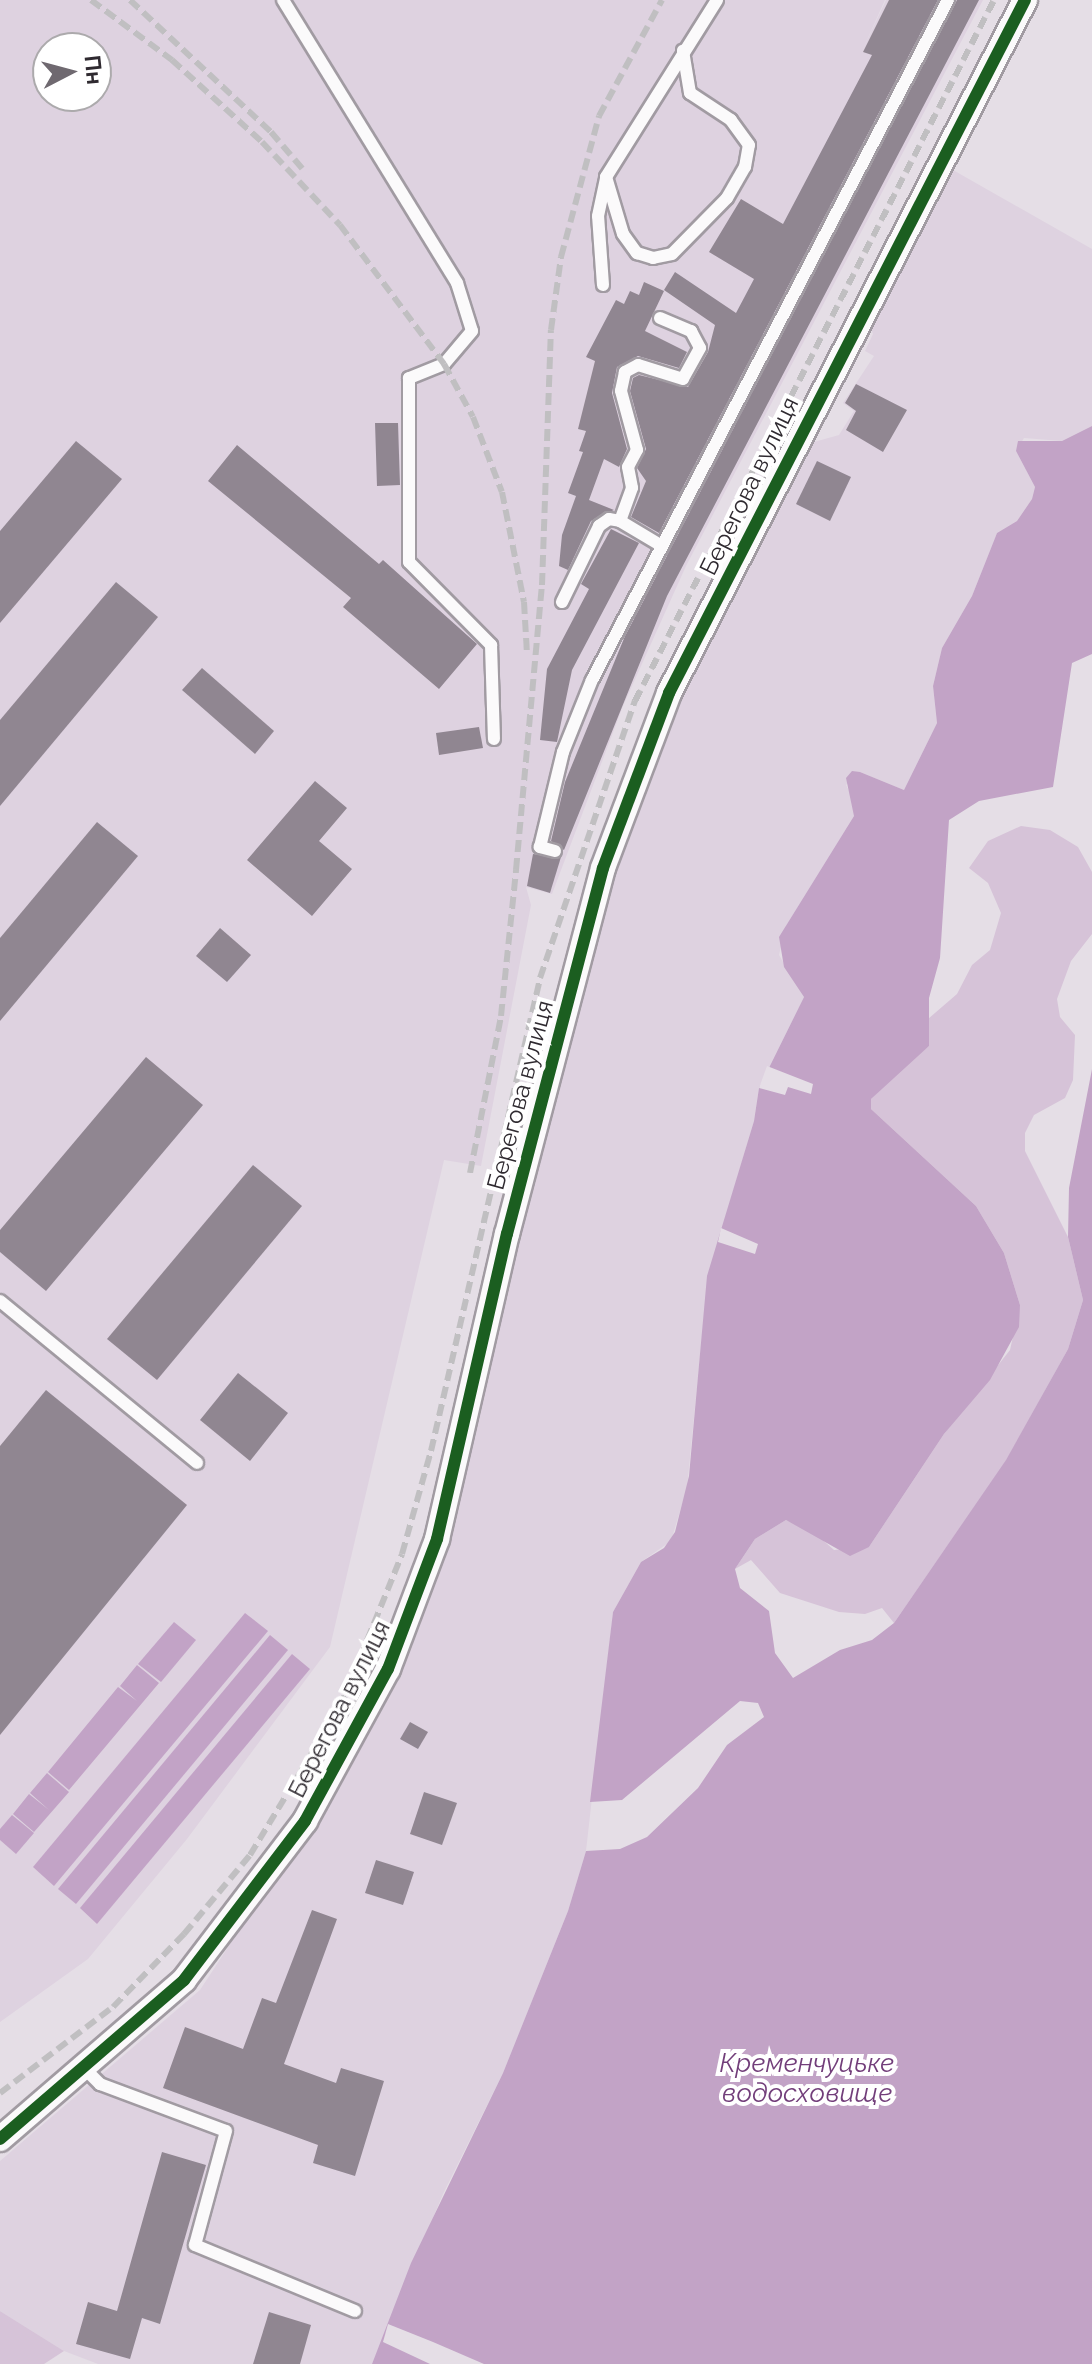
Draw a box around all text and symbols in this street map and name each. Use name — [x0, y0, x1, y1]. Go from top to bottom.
north arrow — [32, 32, 112, 112]
text: Пн — [79, 54, 108, 86]
street label: Берегова вулиця — [693, 392, 805, 580]
street label: Берегова вулиця — [481, 997, 559, 1193]
street label: Берегова вулиця — [282, 1616, 396, 1802]
water label: Кременчуцьке водосховище — [720, 2048, 894, 2110]

